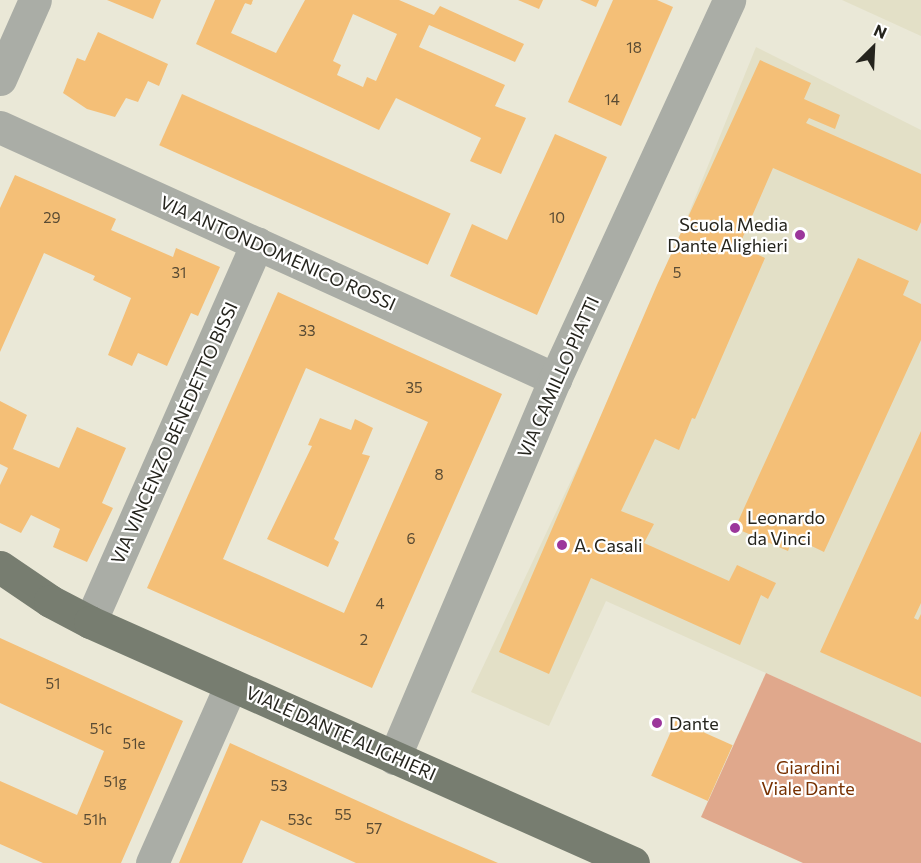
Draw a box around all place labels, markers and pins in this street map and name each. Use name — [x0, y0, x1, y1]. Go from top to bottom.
place label: Scuola Media Dante Alighieri — [667, 214, 788, 256]
marker: Scuola Media Dante Alighieri — [793, 228, 807, 242]
place label: Leonardo da Vinci — [747, 507, 825, 550]
marker: Leonardo da Vinci — [728, 521, 742, 535]
place label: A. Casali — [574, 534, 643, 556]
marker: A. Casali — [555, 538, 569, 552]
place label: Dante — [669, 712, 719, 734]
marker: Dante — [650, 716, 664, 730]

